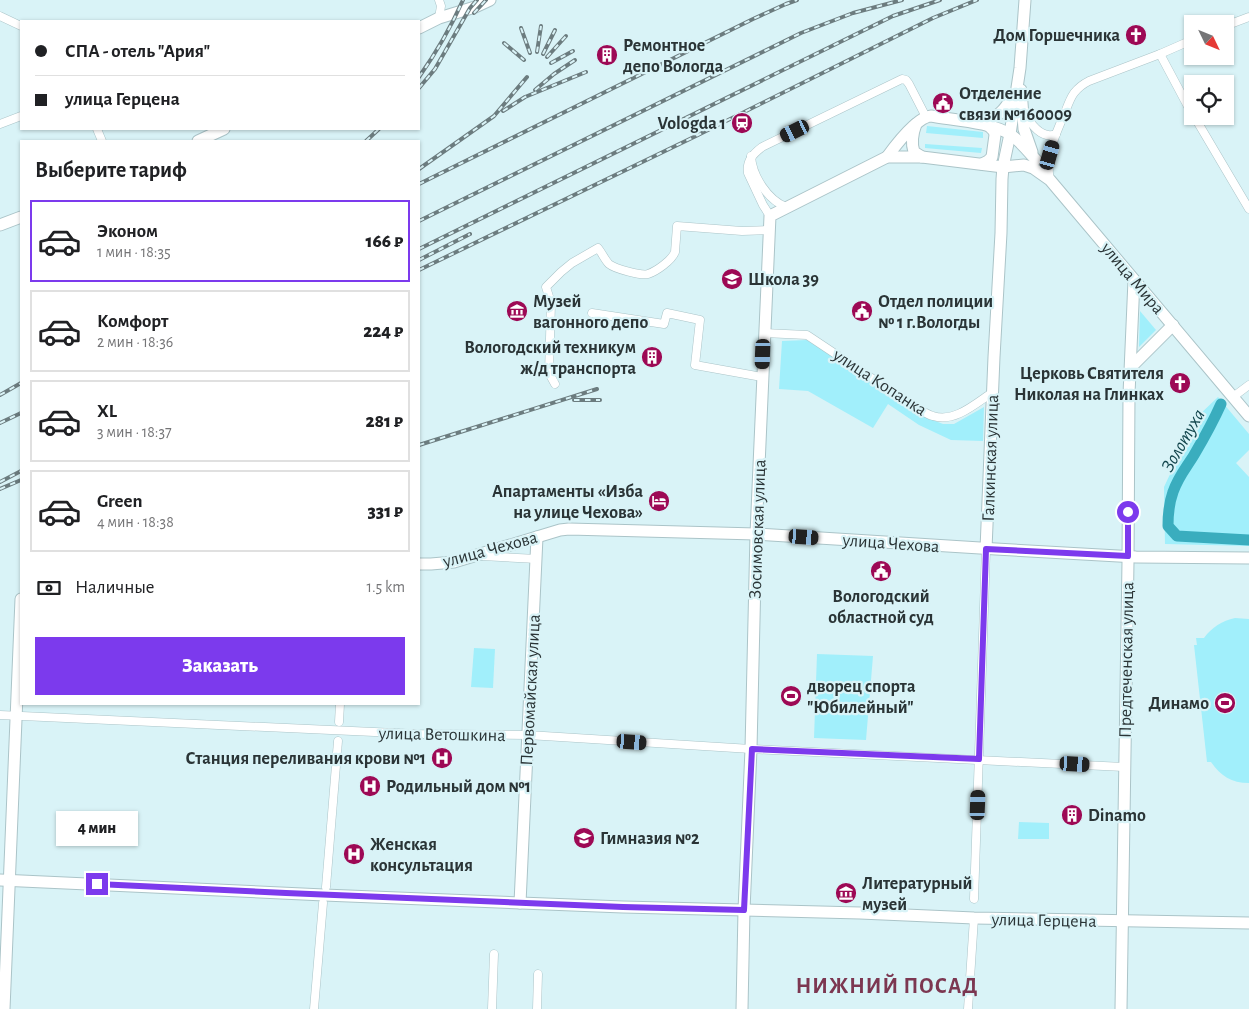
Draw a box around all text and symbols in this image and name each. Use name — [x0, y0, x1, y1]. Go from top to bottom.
north arrow — [1184, 15, 1234, 65]
map controls — [1184, 15, 1234, 125]
church icon: Дом Горшечника — [1124, 23, 1148, 47]
place label: Дом Горшечника — [993, 27, 1120, 45]
place label: Ремонтное депо Вологда — [623, 37, 724, 76]
text: СПА - отель "Ария" — [65, 42, 210, 61]
building icon: Ремонтное депо Вологда — [595, 43, 619, 67]
button: locate — [1184, 75, 1234, 125]
place label: Отделение связи №160009 — [959, 85, 1072, 124]
text: улица Герцена — [65, 90, 180, 109]
public building icon: Отделение связи №160009 — [931, 91, 955, 115]
station icon: Vologda 1 — [730, 111, 754, 135]
place label: Vologda 1 — [658, 115, 726, 133]
car — [778, 118, 811, 144]
car — [1038, 139, 1061, 171]
text: Выберите тариф — [35, 159, 187, 181]
icon: car — [37, 219, 82, 264]
text: Эконом — [97, 222, 158, 241]
text: 166 ₽ — [366, 232, 403, 251]
street label: улица Мира — [1097, 239, 1167, 318]
text: 1 мин · 18:35 — [97, 244, 171, 260]
school or university icon: Школа 39 — [720, 267, 744, 291]
place label: Школа 39 — [748, 271, 819, 289]
place label: Музей вагонного депо — [533, 293, 648, 332]
place label: Отдел полиции № 1 г.Вологды — [878, 293, 993, 332]
museum icon: Музей вагонного депо — [505, 299, 529, 323]
public building icon: Отдел полиции № 1 г.Вологды — [850, 299, 874, 323]
icon: car — [37, 309, 82, 354]
text: Комфорт — [97, 312, 168, 331]
text: 224 ₽ — [363, 322, 403, 341]
text: 2 мин · 18:36 — [97, 334, 173, 350]
place label: Вологодский техникум ж/д транспорта — [464, 339, 636, 378]
car — [754, 339, 771, 369]
building icon: Вологодский техникум ж/д транспорта — [640, 345, 664, 369]
street label: улица Копанка — [829, 345, 929, 420]
place label: Церковь Святителя Николая на Глинках — [1014, 365, 1165, 404]
church icon: Церковь Святителя Николая на Глинках — [1168, 371, 1192, 395]
street label: Галкинская улица — [980, 394, 1002, 522]
icon: car — [37, 399, 82, 444]
text: XL — [97, 402, 117, 421]
water label: Золотуха — [1158, 406, 1209, 475]
text: 281 ₽ — [365, 412, 403, 431]
text: 3 мин · 18:37 — [97, 424, 172, 440]
street label: Зосимовская улица — [747, 459, 769, 599]
place label: Апартаменты «Изба на улице Чехова» — [492, 483, 643, 522]
icon: car — [37, 489, 82, 534]
hotel icon: Апартаменты «Изба на улице Чехова» — [647, 489, 671, 513]
text: Green — [97, 492, 143, 511]
route start — [1117, 501, 1139, 523]
text: 331 ₽ — [367, 502, 403, 521]
text: 4 мин · 18:38 — [97, 514, 174, 530]
car — [788, 528, 819, 546]
street label: улица Чехова — [440, 529, 540, 571]
street label: улица Чехова — [841, 532, 940, 556]
public building icon: Вологодский областной суд — [869, 559, 893, 583]
icon: cash — [35, 574, 63, 602]
text: Наличные — [75, 578, 155, 597]
text: 1.5 km — [366, 579, 405, 595]
street label: Предтеченская улица — [1117, 582, 1137, 738]
place label: Вологодский областной суд — [828, 588, 934, 627]
street label: Первомайская улица — [518, 614, 544, 766]
button: Заказать — [35, 637, 405, 695]
place label: дворец спорта "Юбилейный" — [807, 678, 916, 717]
sports icon: дворец спорта "Юбилейный" — [779, 684, 803, 708]
sports icon: Динамо — [1213, 691, 1237, 715]
place label: Динамо — [1148, 695, 1209, 713]
street label: улица Ветошкина — [377, 725, 506, 745]
car — [616, 733, 647, 751]
hospital icon: Станция переливания крови №1 — [430, 746, 454, 770]
place label: Станция переливания крови №1 — [186, 750, 426, 768]
car — [1059, 756, 1090, 772]
hospital icon: Родильный дом №1 — [358, 774, 382, 798]
place label: Родильный дом №1 — [386, 778, 531, 796]
car — [969, 790, 986, 820]
building icon: Dinamo — [1060, 803, 1084, 827]
place label: Dinamo — [1088, 807, 1146, 825]
callout: 4 мин — [56, 812, 138, 846]
text: 4 мин — [78, 820, 116, 836]
school or university icon: Гимназия №2 — [572, 826, 596, 850]
place label: Гимназия №2 — [600, 830, 700, 848]
place label: Женская консультация — [370, 836, 473, 875]
hospital icon: Женская консультация — [342, 842, 366, 866]
route end — [86, 873, 108, 895]
place label: Литературный музей — [862, 875, 972, 914]
museum icon: Литературный музей — [834, 881, 858, 905]
street label: улица Герцена — [990, 911, 1097, 931]
district label: НИЖНИЙ ПОСАД — [796, 973, 978, 997]

